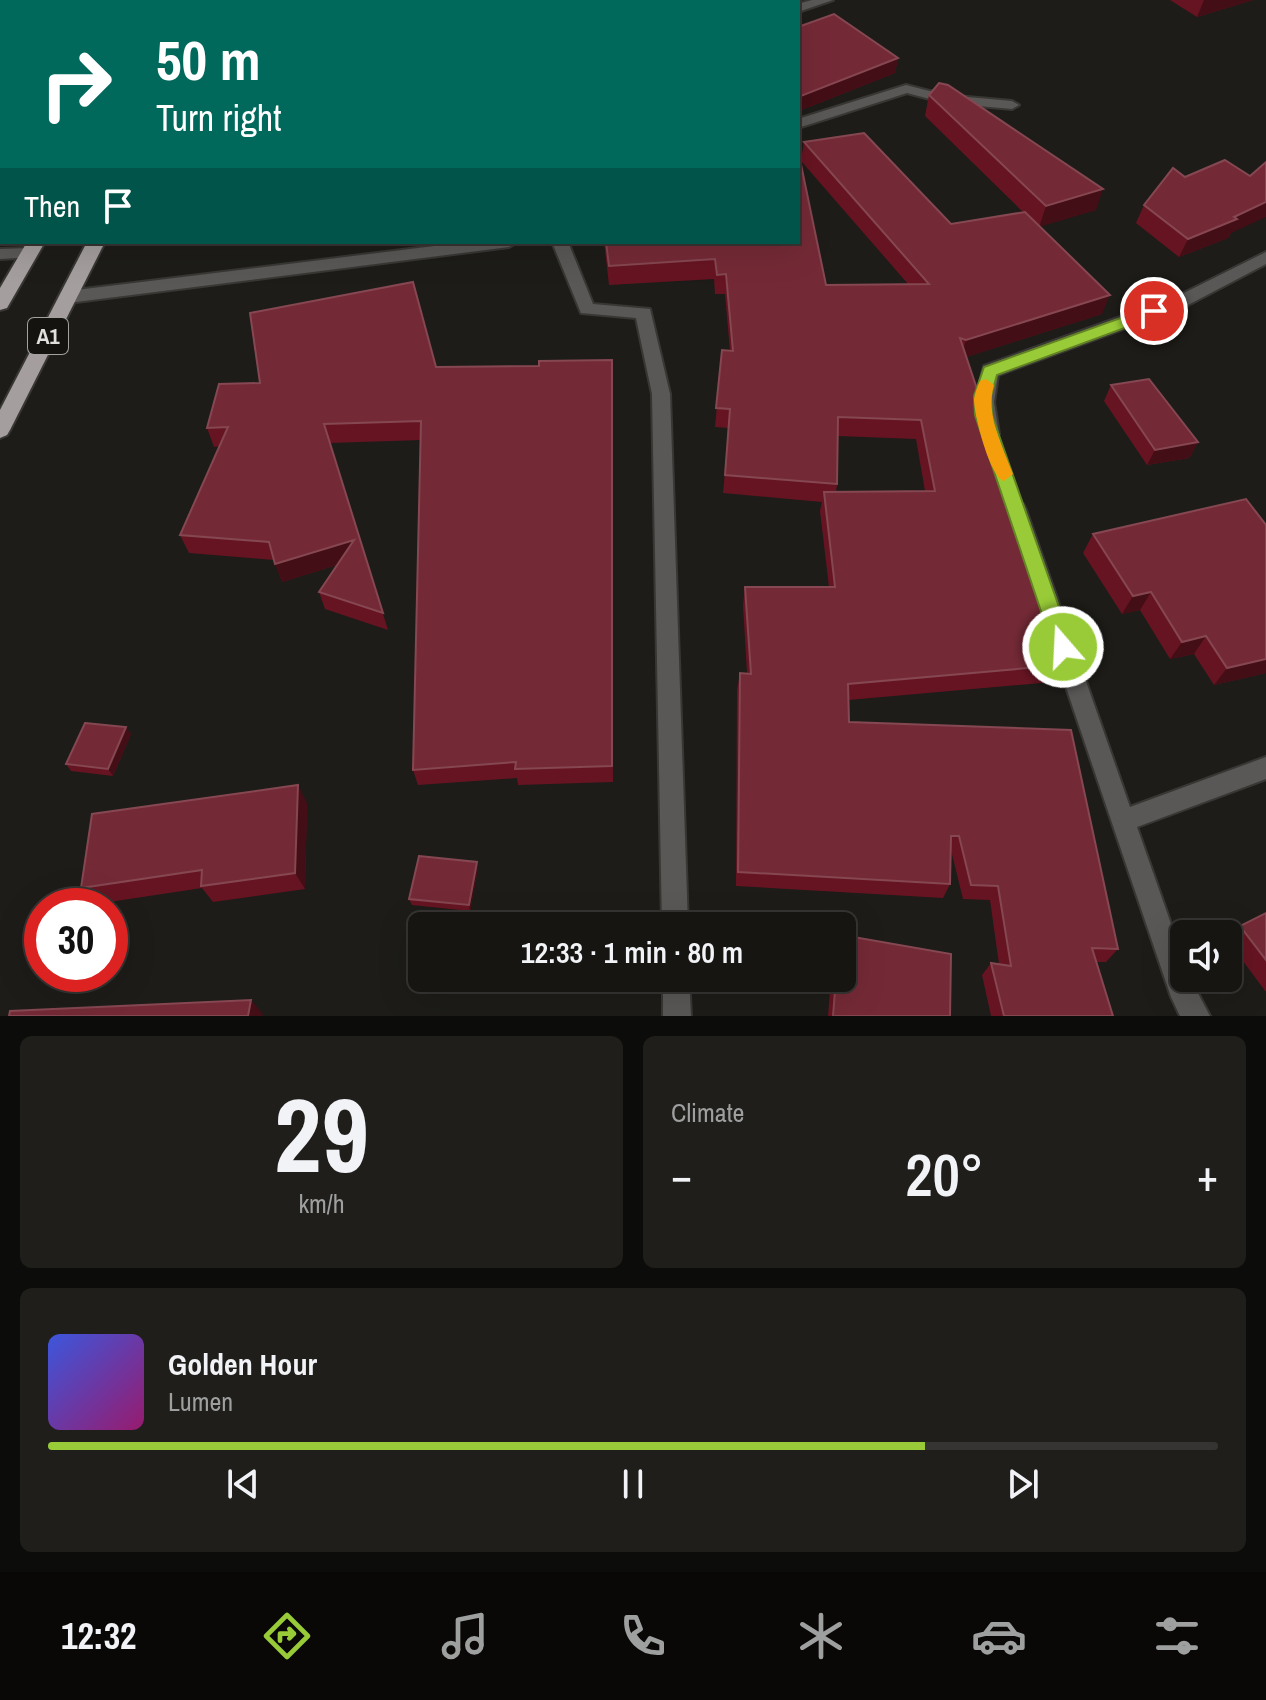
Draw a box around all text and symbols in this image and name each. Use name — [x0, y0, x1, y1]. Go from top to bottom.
text: 50 m — [156, 22, 261, 97]
icon: right — [24, 32, 128, 136]
text: Turn right — [156, 94, 281, 142]
icon: arrive — [96, 184, 140, 228]
text: Then — [24, 186, 80, 226]
pin — [1120, 277, 1188, 345]
icon: arrive — [1132, 289, 1176, 333]
road number: A1 — [28, 318, 68, 354]
position arrow — [1021, 605, 1105, 689]
speed limit sign: 30 — [24, 888, 128, 992]
map controls — [1170, 920, 1242, 992]
button: sound — [1170, 920, 1242, 992]
text: 12:33 · 1 min · 80 m — [521, 932, 743, 972]
text: 29 — [274, 1064, 369, 1204]
text: Climate — [671, 1095, 744, 1130]
text: 20° — [905, 1134, 984, 1215]
text: − — [671, 1145, 692, 1205]
text: + — [1197, 1145, 1218, 1205]
text: km/h — [298, 1186, 345, 1221]
text: Golden Hour — [168, 1344, 317, 1384]
text: Lumen — [168, 1384, 233, 1419]
icon: previous — [221, 1462, 265, 1506]
icon: pause — [611, 1462, 655, 1506]
icon: next — [1001, 1462, 1045, 1506]
icon: directions — [259, 1608, 315, 1664]
icon: music — [437, 1608, 493, 1664]
icon: phone — [615, 1608, 671, 1664]
icon: climate — [793, 1608, 849, 1664]
icon: car — [971, 1608, 1027, 1664]
icon: filters — [1149, 1608, 1205, 1664]
text: 12:32 — [61, 1612, 137, 1660]

